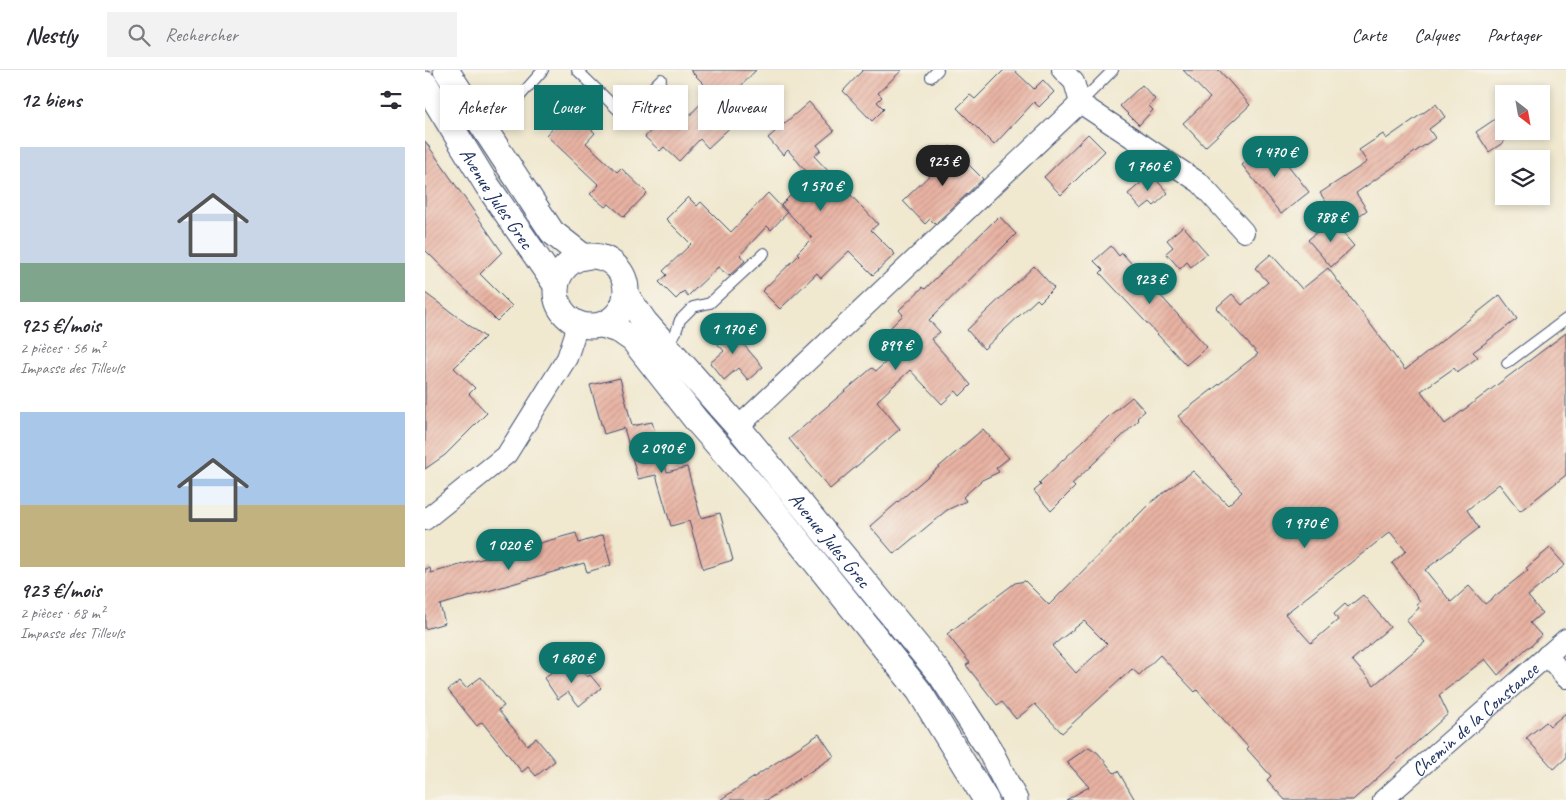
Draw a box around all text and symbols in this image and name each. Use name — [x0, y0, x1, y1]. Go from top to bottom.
search box — [107, 12, 457, 57]
text: Nestly — [25, 20, 77, 50]
icon: search — [125, 21, 153, 49]
text: Rechercher — [165, 23, 238, 47]
text: Carte — [1352, 24, 1386, 46]
text: Calques — [1414, 24, 1459, 46]
text: Partager — [1487, 24, 1541, 46]
chip: Acheter — [440, 85, 524, 130]
chip: Louer — [534, 85, 603, 130]
chip: Filtres — [613, 85, 688, 130]
chip: Nouveau — [698, 85, 784, 130]
north arrow — [1495, 85, 1550, 140]
map controls — [1495, 85, 1550, 205]
icon: filters — [377, 86, 405, 114]
text: 12 biens — [20, 87, 81, 113]
pin: 1 470 € — [1229, 136, 1321, 178]
text: 1 470 € — [1253, 142, 1297, 162]
street label: Avenue Jules Grec — [454, 143, 540, 254]
pin: 925 € — [908, 144, 978, 187]
pin: 1 760 € — [1102, 150, 1194, 192]
button: layers — [1495, 150, 1550, 205]
text: 925 € — [927, 151, 959, 171]
text: 1 760 € — [1126, 156, 1170, 176]
pin: 1 570 € — [775, 170, 867, 212]
text: 1 570 € — [799, 176, 843, 196]
icon: home — [168, 180, 258, 270]
pin: 788 € — [1296, 200, 1366, 243]
text: 788 € — [1315, 207, 1347, 227]
pin: 923 € — [1115, 262, 1185, 305]
text: 923 € — [1134, 269, 1166, 289]
text: 925 €/mois — [20, 312, 101, 338]
pin: 1 170 € — [687, 312, 779, 355]
text: 1 170 € — [711, 319, 755, 339]
pin: 899 € — [861, 328, 931, 371]
text: 899 € — [880, 335, 912, 355]
text: 2 pièces · 56 m² — [20, 338, 105, 358]
text: Impasse des Tilleuls — [20, 358, 124, 378]
pin: 2 090 € — [616, 432, 708, 474]
text: 2 090 € — [640, 438, 684, 458]
icon: home — [168, 445, 258, 535]
street label: Avenue Jules Grec — [783, 487, 877, 594]
pin: 1 970 € — [1259, 506, 1351, 549]
text: 1 970 € — [1283, 513, 1327, 533]
pin: 1 020 € — [463, 528, 555, 571]
text: 1 020 € — [487, 535, 531, 555]
text: 923 €/mois — [20, 577, 101, 603]
text: 2 pièces · 68 m² — [20, 603, 105, 623]
text: Impasse des Tilleuls — [20, 623, 124, 643]
pin: 1 680 € — [526, 642, 618, 684]
text: 1 680 € — [550, 648, 594, 668]
street label: Chemin de la Constance — [1406, 656, 1545, 782]

